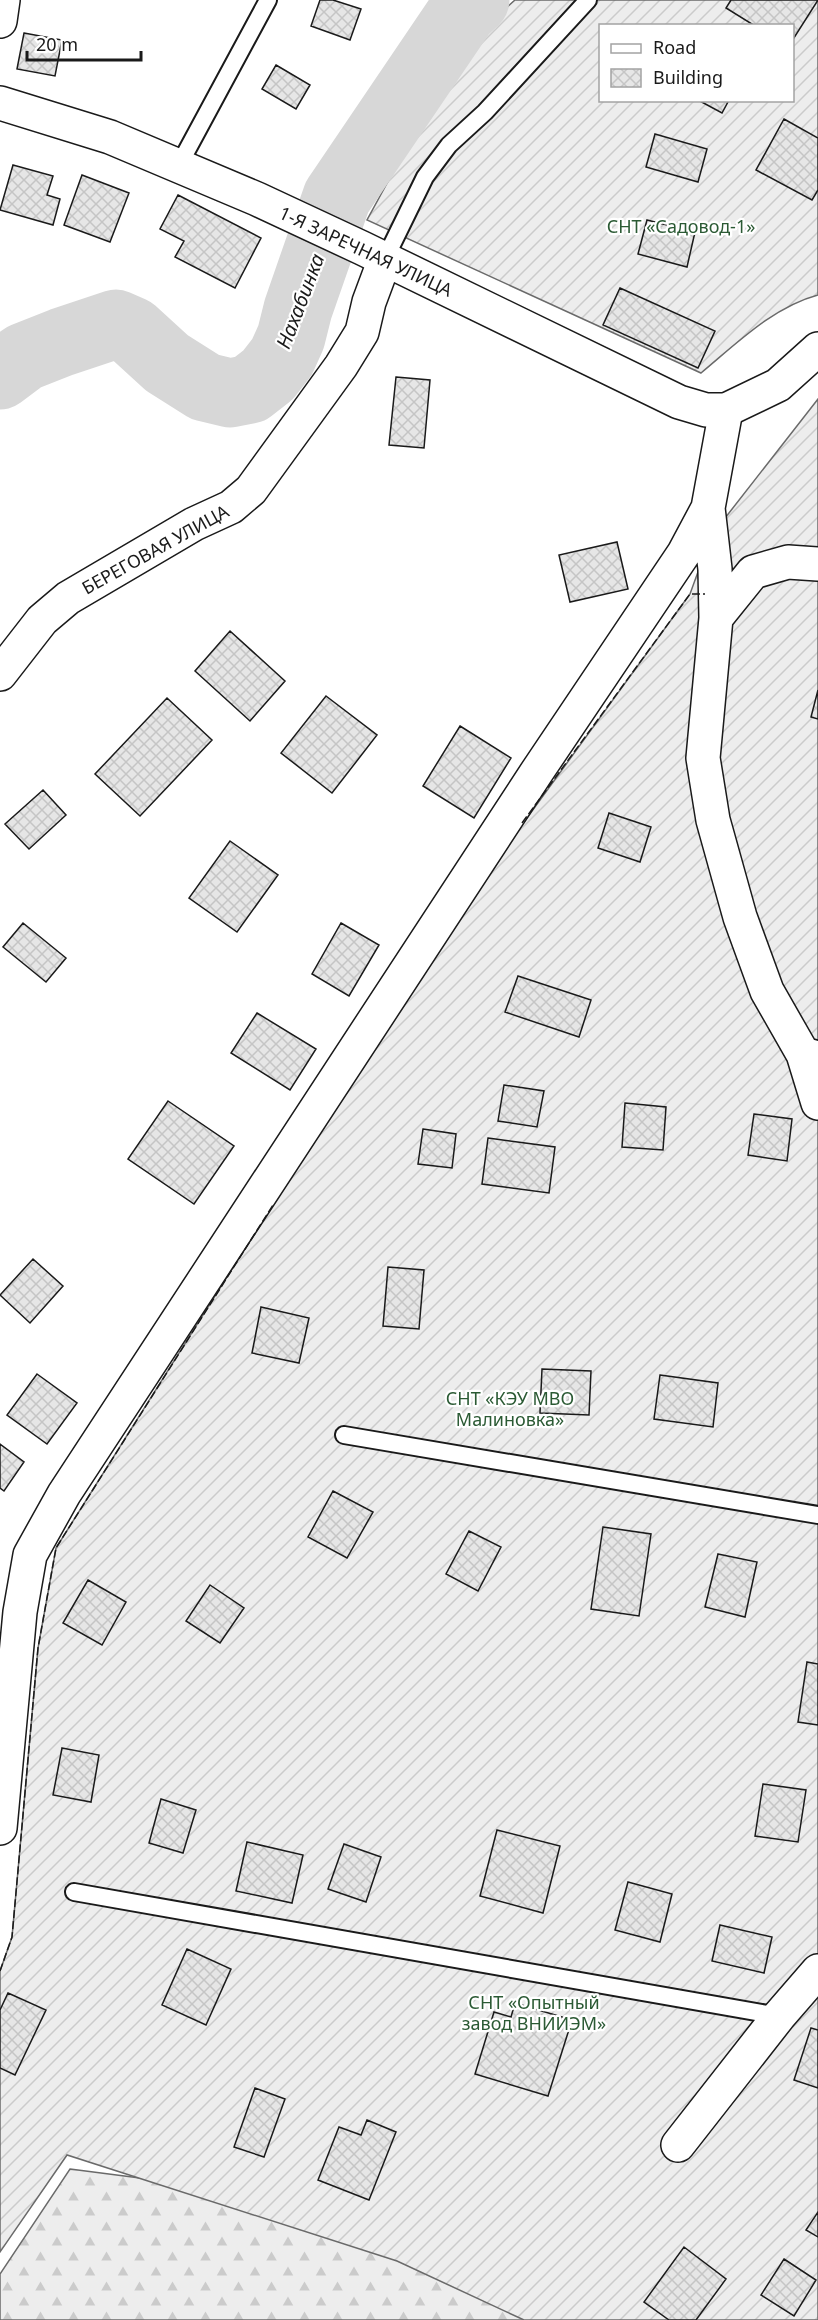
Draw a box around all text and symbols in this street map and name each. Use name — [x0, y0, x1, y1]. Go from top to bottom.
scale bar — [27, 24, 141, 62]
legend — [599, 24, 794, 102]
text: 20 m — [36, 32, 78, 56]
text: Road — [653, 35, 696, 59]
text: Building — [653, 65, 723, 89]
street label: 1-Я ЗАРЕЧНАЯ УЛИЦА — [275, 200, 457, 302]
park label: СНТ «Садовод-1» — [607, 214, 755, 238]
water label: Нахабинка — [270, 250, 330, 352]
street label: БЕРЕГОВАЯ УЛИЦА — [77, 498, 233, 599]
park label: СНТ «КЭУ МВО Малиновка» — [446, 1386, 574, 1431]
park label: СНТ «Опытный завод ВНИИЭМ» — [462, 1990, 606, 2035]

